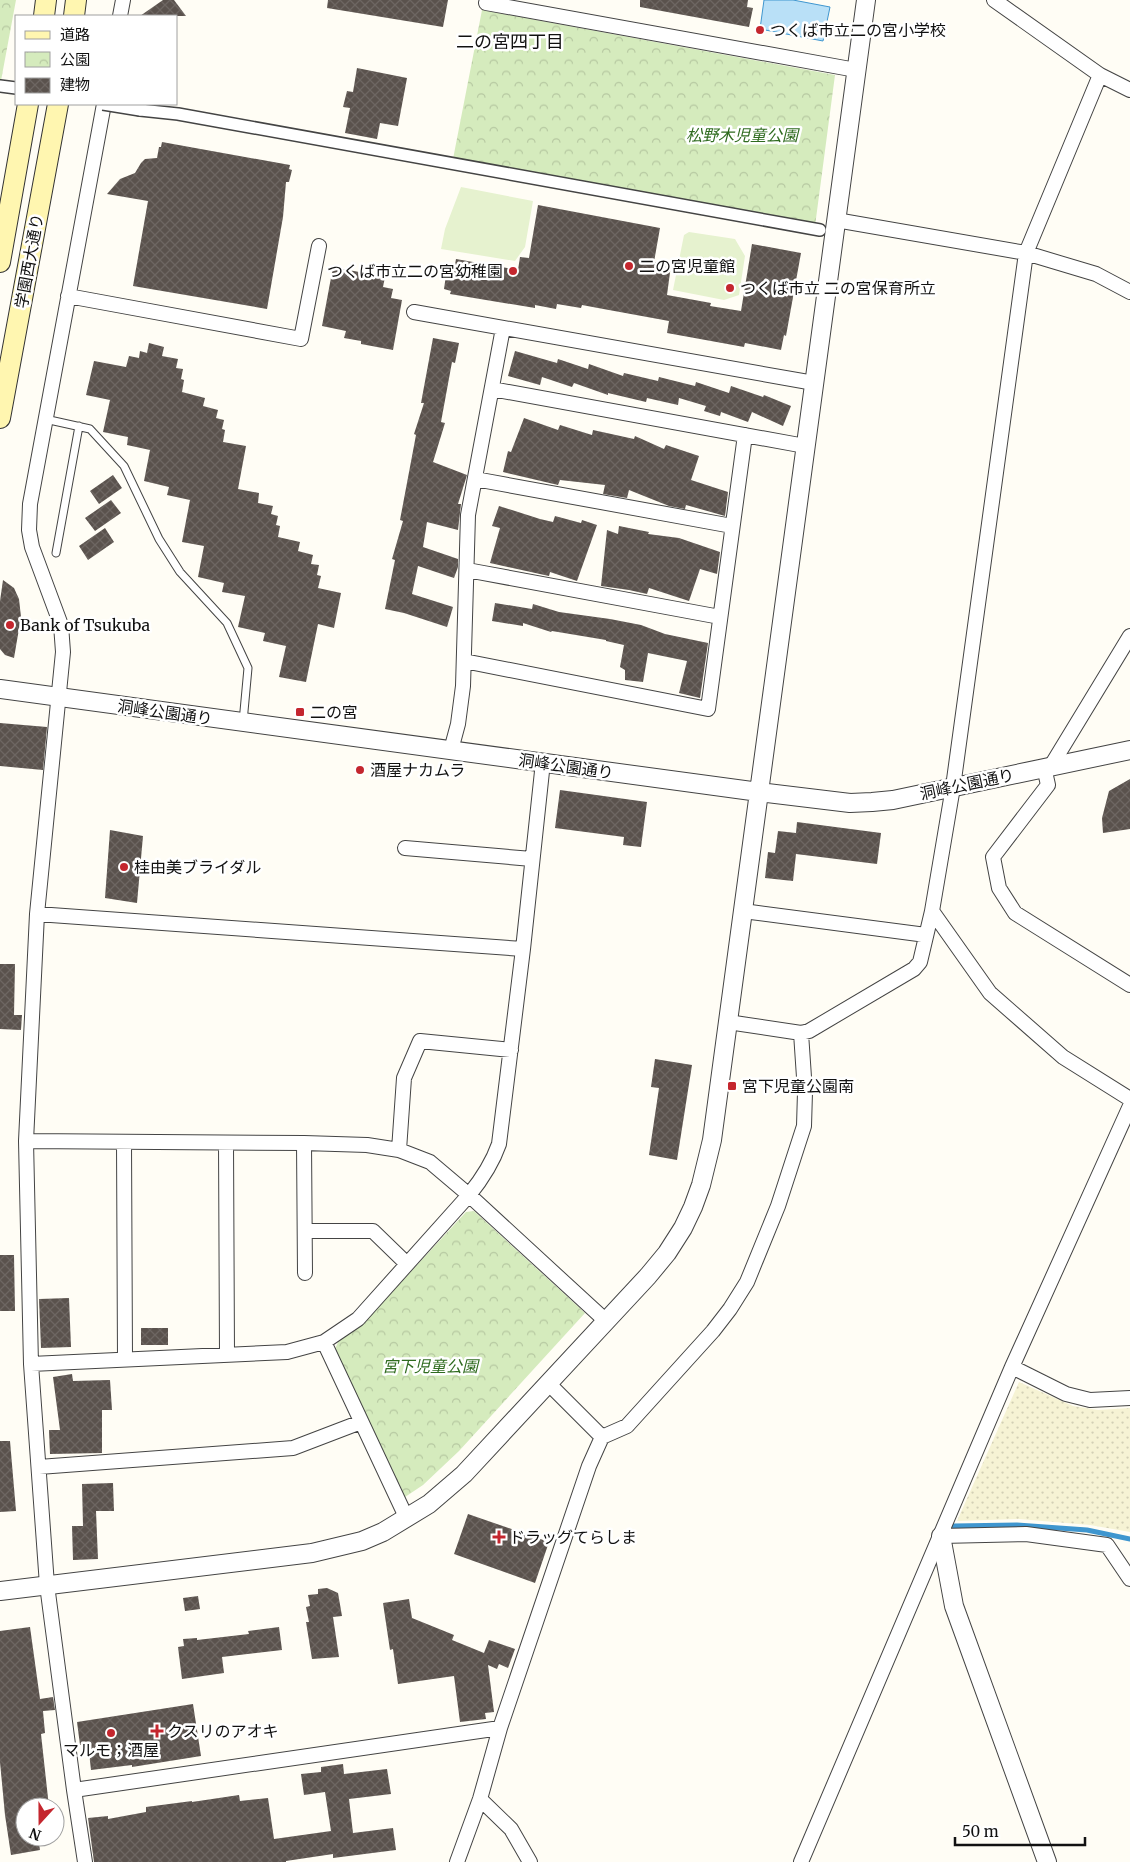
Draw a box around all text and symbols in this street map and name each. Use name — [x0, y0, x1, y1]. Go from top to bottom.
legend — [15, 15, 178, 105]
place label: つくば市立二の宮小学校 — [770, 20, 946, 40]
marker: つくば市立二の宮小学校 — [754, 24, 766, 36]
text: 道路 — [60, 25, 90, 44]
district label: 二の宮四丁目 — [456, 30, 564, 53]
text: 公園 — [60, 50, 90, 69]
text: 建物 — [60, 75, 90, 94]
park label: 松野木児童公園 — [686, 125, 800, 145]
street label: 学園西大通り — [11, 212, 47, 310]
place label: 二の宮児童館 — [639, 256, 735, 276]
marker: 二の宮児童館 — [623, 260, 635, 272]
place label: つくば市立二の宮幼稚園 — [327, 261, 503, 281]
marker: つくば市立二の宮幼稚園 — [507, 265, 519, 277]
place label: つくば市立 二の宮保育所立 — [740, 278, 936, 298]
marker: つくば市立 二の宮保育所立 — [724, 282, 736, 294]
place label: Bank of Tsukuba — [20, 615, 150, 635]
marker: Bank of Tsukuba — [4, 619, 16, 631]
street label: 洞峰公園通り — [116, 695, 214, 729]
place label: 二の宮 — [310, 702, 358, 722]
marker: 二の宮 — [294, 706, 306, 718]
street label: 洞峰公園通り — [517, 749, 615, 783]
place label: 酒屋ナカムラ — [370, 760, 465, 780]
marker: 酒屋ナカムラ — [354, 764, 366, 776]
street label: 洞峰公園通り — [918, 764, 1016, 804]
place label: 桂由美ブライダル — [134, 857, 261, 877]
marker: 桂由美ブライダル — [118, 861, 130, 873]
place label: 宮下児童公園南 — [742, 1076, 854, 1096]
marker: 宮下児童公園南 — [726, 1080, 738, 1092]
park label: 宮下児童公園 — [382, 1356, 480, 1376]
place label: ドラッグてらしま — [509, 1527, 637, 1547]
marker: ドラッグてらしま — [493, 1531, 505, 1543]
place label: クスリのアオキ — [167, 1721, 279, 1741]
marker: クスリのアオキ — [151, 1725, 163, 1737]
marker: マルモ；酒屋 — [105, 1727, 117, 1739]
place label: マルモ；酒屋 — [63, 1740, 159, 1760]
north arrow — [15, 1797, 65, 1847]
scale bar — [955, 1814, 1085, 1846]
text: 50 m — [962, 1822, 999, 1841]
text: N — [27, 1824, 44, 1845]

